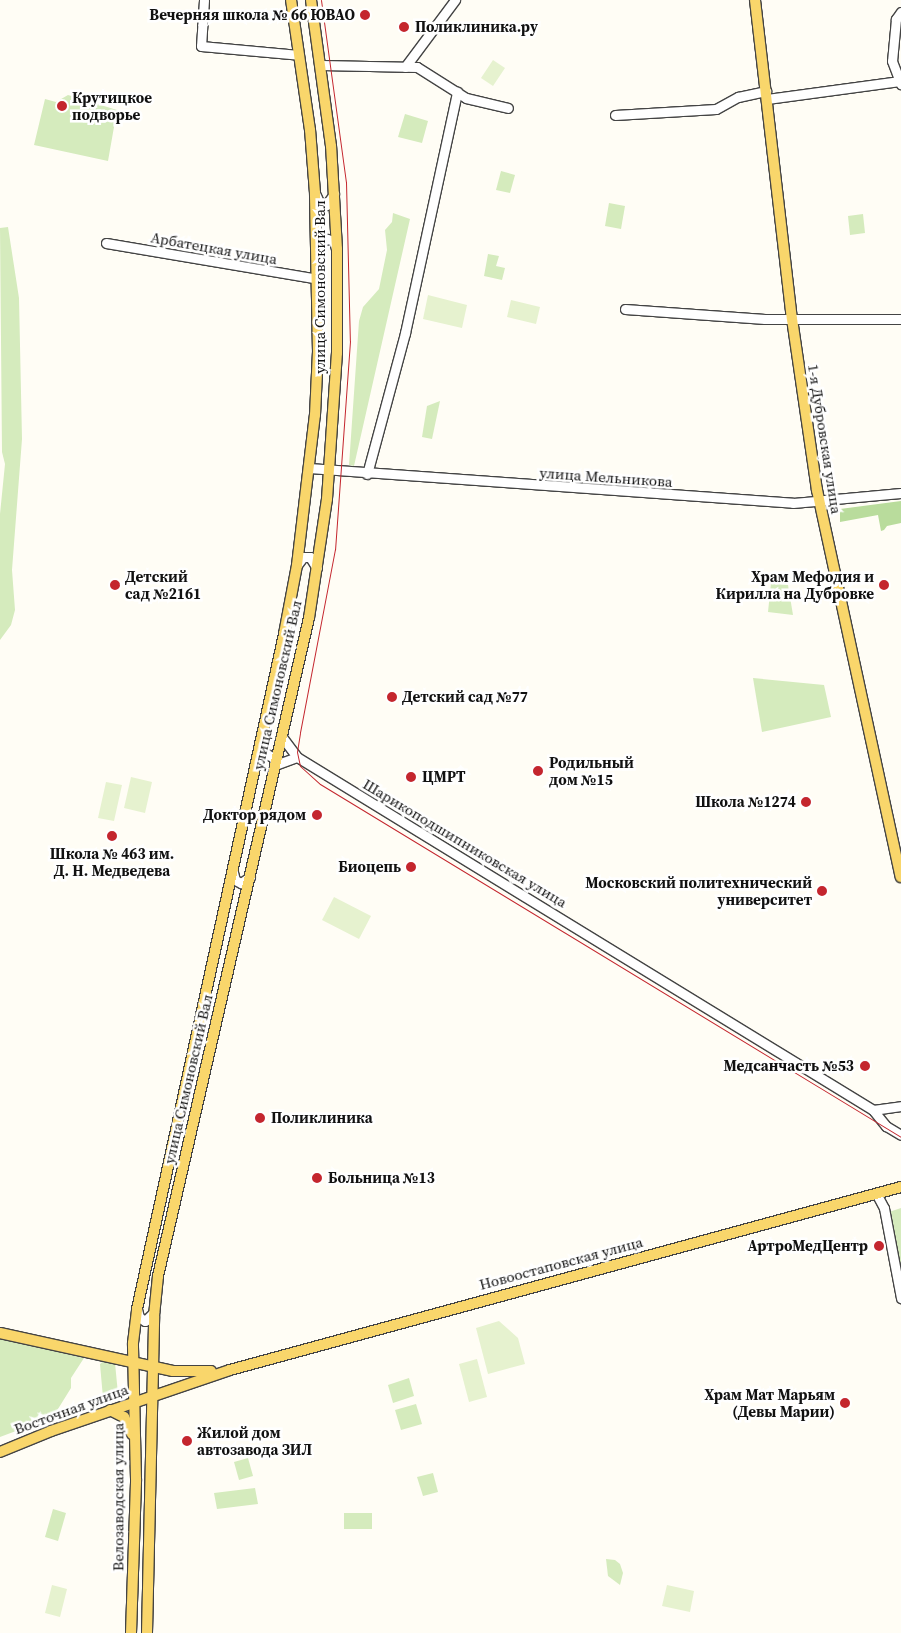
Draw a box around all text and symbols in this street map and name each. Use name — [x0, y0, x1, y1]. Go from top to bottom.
place label: Вечерняя школа № 66 ЮВАО — [149, 6, 355, 24]
marker: Вечерняя школа № 66 ЮВАО — [359, 9, 371, 21]
place label: Поликлиника.ру — [415, 18, 538, 36]
marker: Поликлиника.ру — [397, 20, 411, 34]
place label: Крутицкое подворье — [72, 88, 152, 123]
marker: Крутицкое подворье — [56, 100, 68, 112]
street label: улица Симоновский Вал — [311, 200, 329, 374]
street label: Арбатецкая улица — [149, 228, 279, 268]
street label: 1-я Дубровская улица — [804, 363, 846, 515]
street label: улица Мельникова — [539, 463, 673, 491]
place label: Детский сад №2161 — [125, 567, 201, 602]
place label: Храм Мефодия и Кирилла на Дубровке — [715, 567, 874, 602]
marker: Детский сад №2161 — [109, 579, 121, 591]
marker: Храм Мефодия и Кирилла на Дубровке — [878, 579, 890, 591]
street label: улица Симоновский Вал — [249, 598, 305, 772]
place label: Детский сад №77 — [402, 688, 528, 706]
marker: Детский сад №77 — [386, 691, 398, 703]
place label: Родильный дом №15 — [549, 753, 634, 788]
marker: Родильный дом №15 — [531, 764, 545, 778]
place label: ЦМРТ — [422, 768, 466, 786]
marker: ЦМРТ — [404, 770, 418, 784]
street label: Шарикоподшипниковская улица — [360, 775, 570, 911]
place label: Школа №1274 — [695, 793, 796, 811]
marker: Школа №1274 — [800, 796, 812, 808]
place label: Доктор рядом — [203, 806, 306, 824]
marker: Доктор рядом — [310, 808, 324, 822]
marker: Школа № 463 им. Д. Н. Медведева — [106, 830, 118, 842]
place label: Школа № 463 им. Д. Н. Медведева — [50, 844, 174, 879]
place label: Биоцепь — [338, 858, 401, 876]
marker: Биоцепь — [405, 861, 417, 873]
place label: Московский политехнический университет — [585, 873, 812, 908]
marker: Московский политехнический университет — [816, 885, 828, 897]
street label: улица Симоновский Вал — [160, 992, 216, 1166]
place label: Медсанчасть №53 — [724, 1057, 854, 1075]
marker: Медсанчасть №53 — [858, 1059, 872, 1073]
place label: Поликлиника — [271, 1109, 373, 1127]
marker: Поликлиника — [253, 1111, 267, 1125]
place label: Больница №13 — [328, 1169, 435, 1187]
marker: Больница №13 — [310, 1171, 324, 1185]
street label: Новоостаповская улица — [477, 1232, 645, 1294]
place label: АртроМедЦентр — [747, 1237, 868, 1255]
marker: АртроМедЦентр — [872, 1239, 886, 1253]
street label: Восточная улица — [11, 1380, 131, 1438]
place label: Храм Мат Марьям (Девы Марии) — [705, 1385, 835, 1420]
marker: Храм Мат Марьям (Девы Марии) — [839, 1397, 851, 1409]
street label: Велозаводская улица — [109, 1423, 127, 1571]
place label: Жилой дом автозавода ЗИЛ — [197, 1423, 312, 1458]
marker: Жилой дом автозавода ЗИЛ — [181, 1435, 193, 1447]

